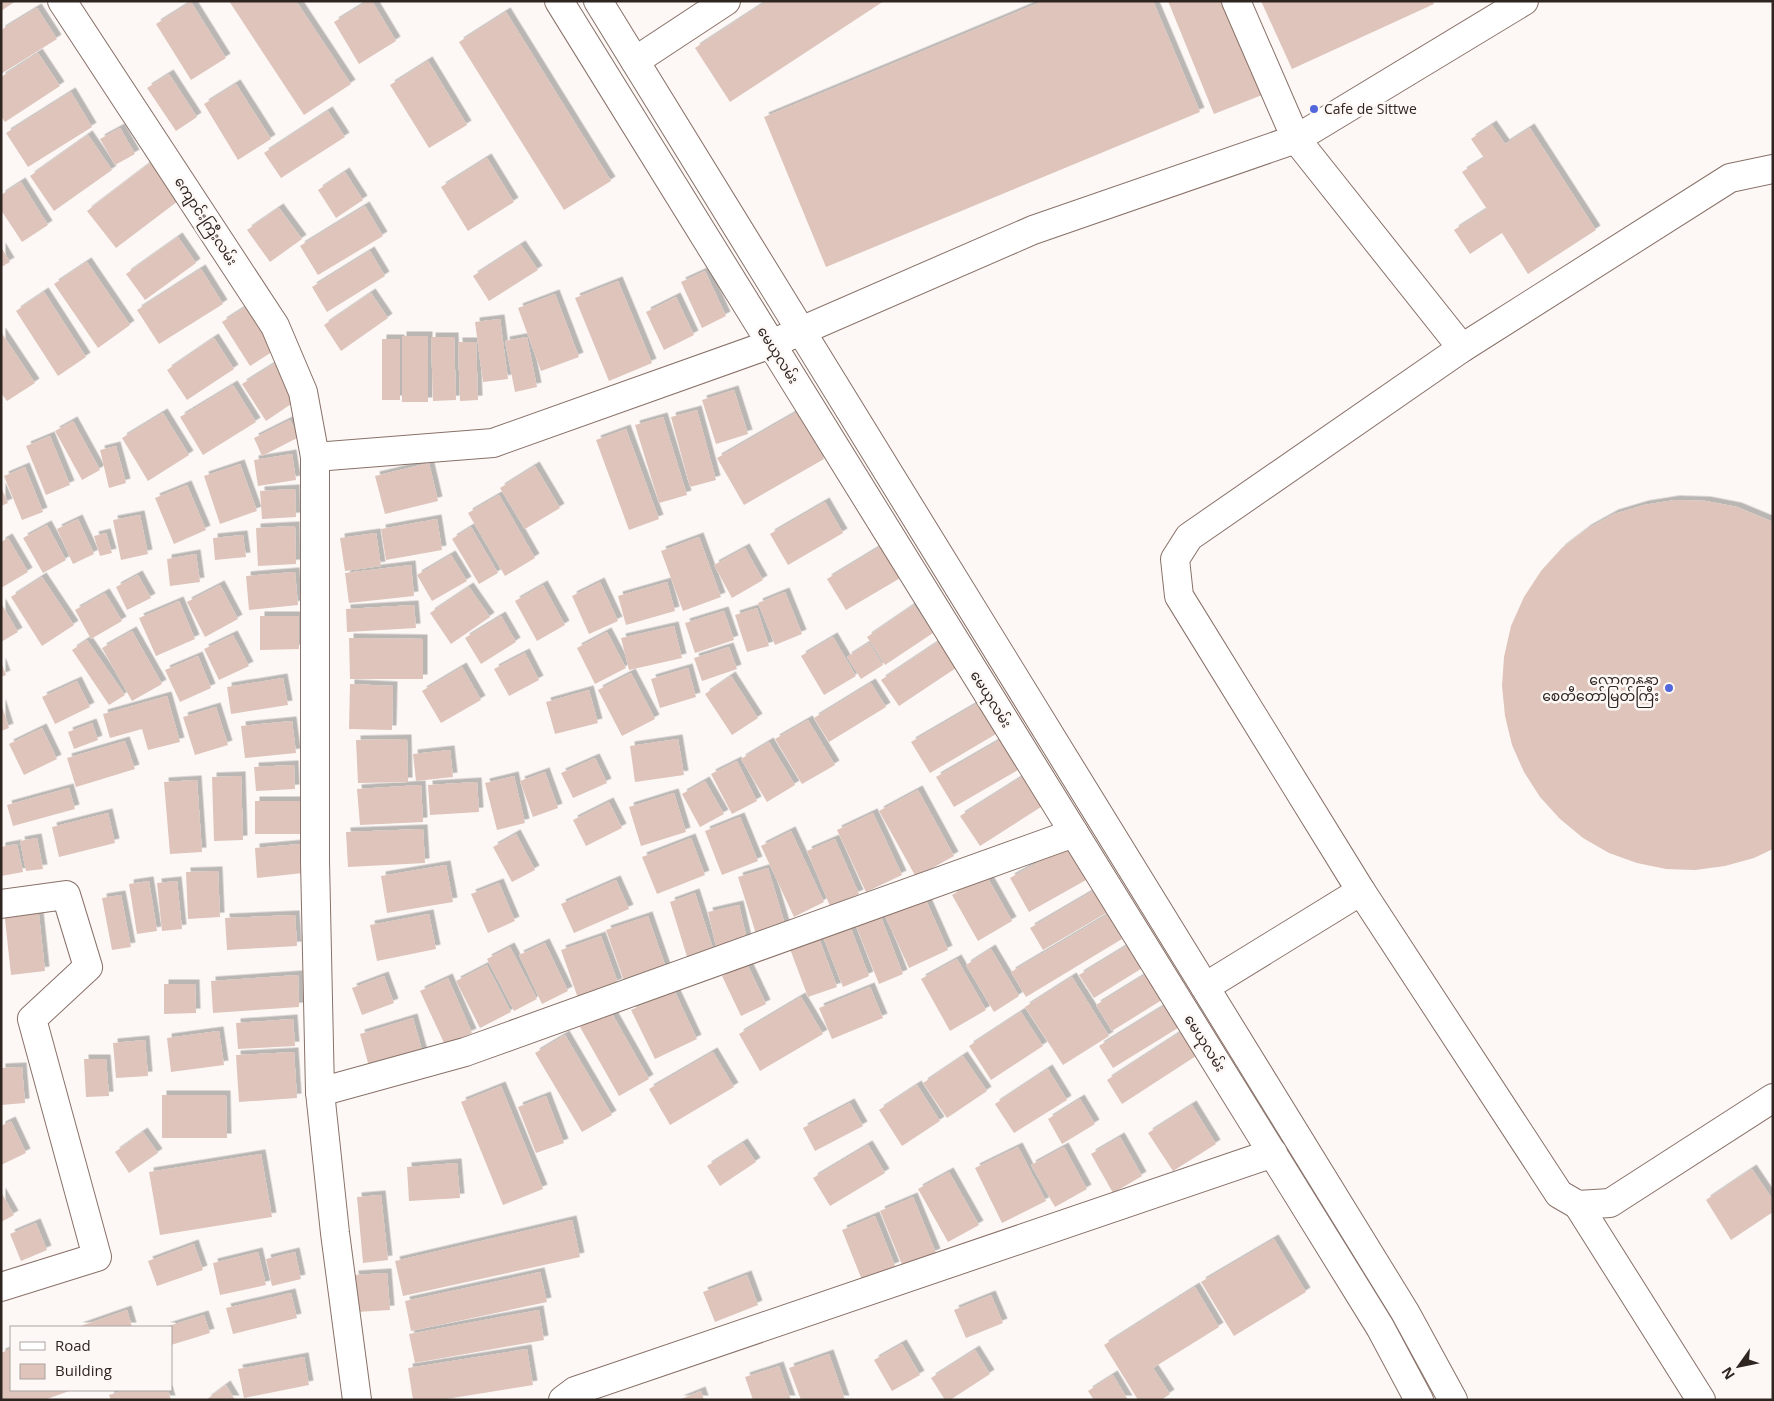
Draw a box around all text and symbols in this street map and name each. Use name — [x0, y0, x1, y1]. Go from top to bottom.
place label: Cafe de Sittwe — [1324, 99, 1417, 118]
marker: Cafe de Sittwe — [1308, 103, 1320, 115]
street label: ကျောင်းကြီးလမ်း — [168, 173, 242, 270]
street label: မေယုလမ်း — [751, 323, 803, 388]
street label: မေယုလမ်း — [964, 667, 1016, 732]
place label: လောကနန္ဒာ စေတီတော်မြတ်ကြီး — [1542, 670, 1659, 708]
marker: လောကနန္ဒာ စေတီတော်မြတ်ကြီး — [1663, 682, 1675, 694]
street label: မေယုလမ်း — [1178, 1011, 1230, 1076]
legend — [10, 1326, 172, 1391]
text: Road — [55, 1335, 91, 1355]
north arrow — [1714, 1341, 1764, 1391]
text: Building — [55, 1360, 112, 1380]
text: N — [1717, 1363, 1739, 1383]

